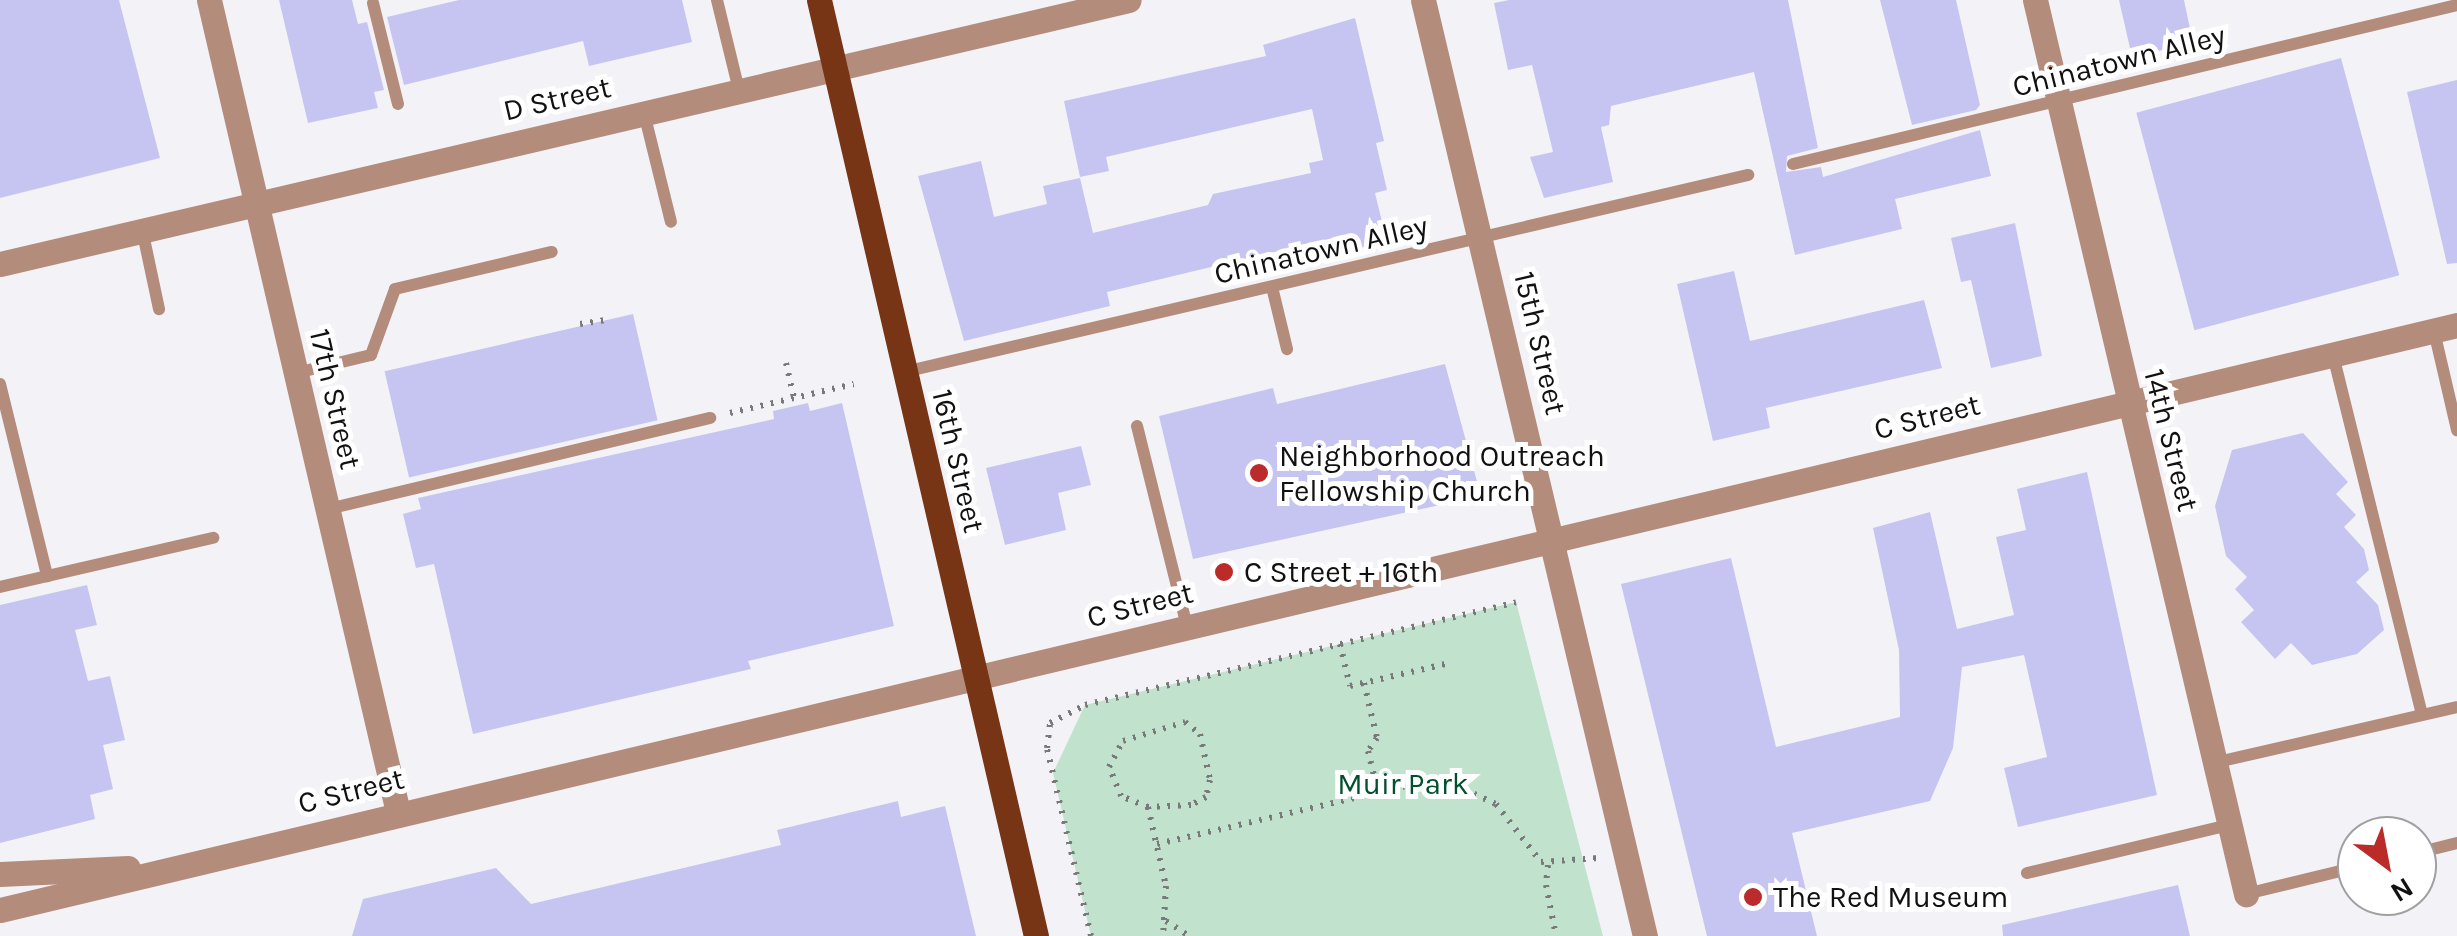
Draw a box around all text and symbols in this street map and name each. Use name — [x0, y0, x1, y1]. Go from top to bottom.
street label: Chinatown Alley — [2009, 17, 2229, 105]
street label: D Street — [500, 69, 614, 129]
street label: Chinatown Alley — [1211, 208, 1431, 292]
street label: 15th Street — [1506, 268, 1574, 418]
street label: 17th Street — [301, 325, 369, 473]
street label: 14th Street — [2136, 365, 2206, 515]
street label: 16th Street — [924, 386, 992, 536]
street label: C Street — [1870, 386, 1984, 448]
place label: Neighborhood Outreach Fellowship Church — [1279, 438, 1605, 508]
marker: Neighborhood Outreach Fellowship Church — [1248, 462, 1270, 484]
place label: C Street + 16th — [1244, 554, 1438, 590]
marker: C Street + 16th — [1213, 561, 1235, 583]
street label: C Street — [1083, 574, 1197, 636]
street label: C Street — [294, 760, 408, 822]
park label: Muir Park — [1337, 766, 1469, 802]
north arrow — [2337, 816, 2437, 916]
text: N — [2385, 871, 2419, 909]
place label: The Red Museum — [1773, 879, 2008, 915]
marker: The Red Museum — [1742, 886, 1764, 908]

